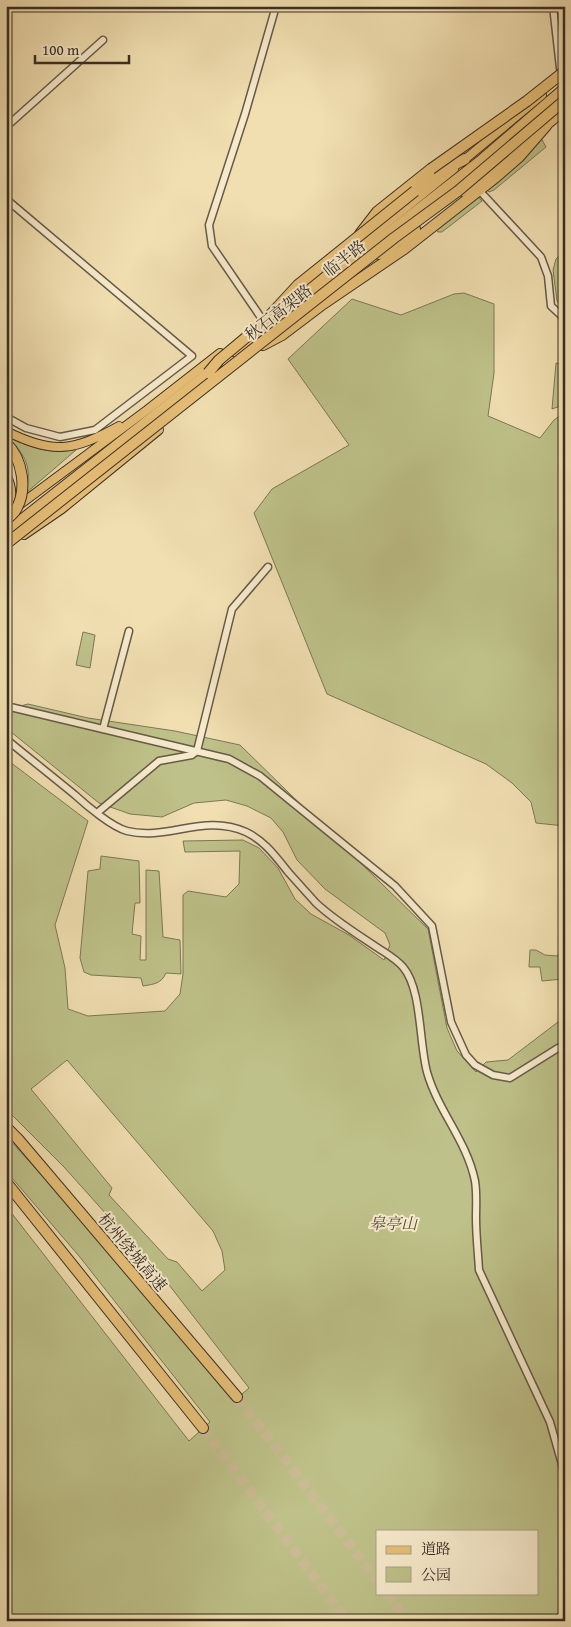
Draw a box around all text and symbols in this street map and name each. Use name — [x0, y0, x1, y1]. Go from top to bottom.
scale bar — [35, 32, 129, 64]
text: 100 m — [42, 39, 80, 60]
street label: 临半路 — [318, 234, 370, 282]
street label: 秋石高架路 — [239, 278, 317, 346]
street label: 杭州绕城高速 — [93, 1208, 173, 1296]
park label: 皋亭山 — [369, 1211, 419, 1235]
legend — [376, 1530, 538, 1594]
text: 道路 — [421, 1538, 451, 1559]
text: 公园 — [421, 1564, 451, 1585]

